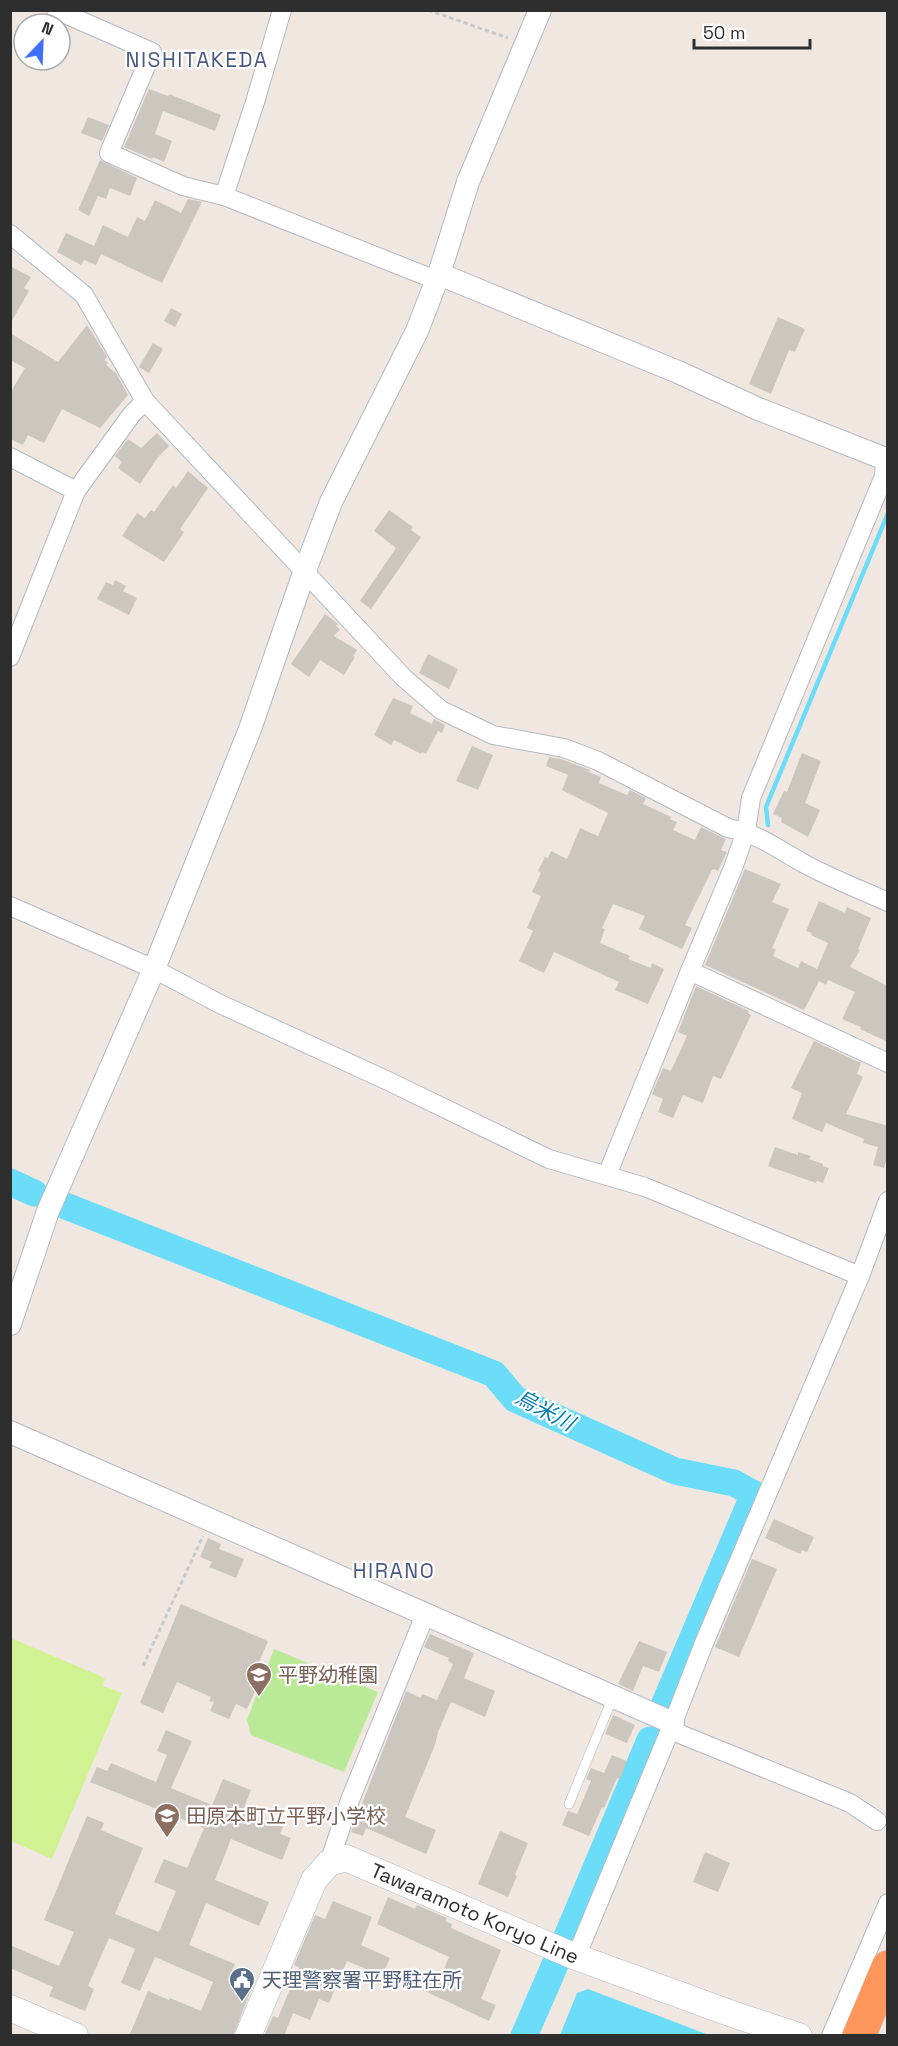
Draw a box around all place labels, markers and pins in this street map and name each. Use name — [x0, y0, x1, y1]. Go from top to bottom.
school or university icon: 平野幼稚園 — [244, 1660, 274, 1698]
place label: 平野幼稚園 — [278, 1662, 378, 1688]
school or university icon: 田原本町立平野小学校 — [152, 1801, 182, 1839]
place label: 田原本町立平野小学校 — [186, 1803, 386, 1829]
public building icon: 天理警察署平野駐在所 — [227, 1965, 257, 2003]
place label: 天理警察署平野駐在所 — [262, 1967, 462, 1993]

